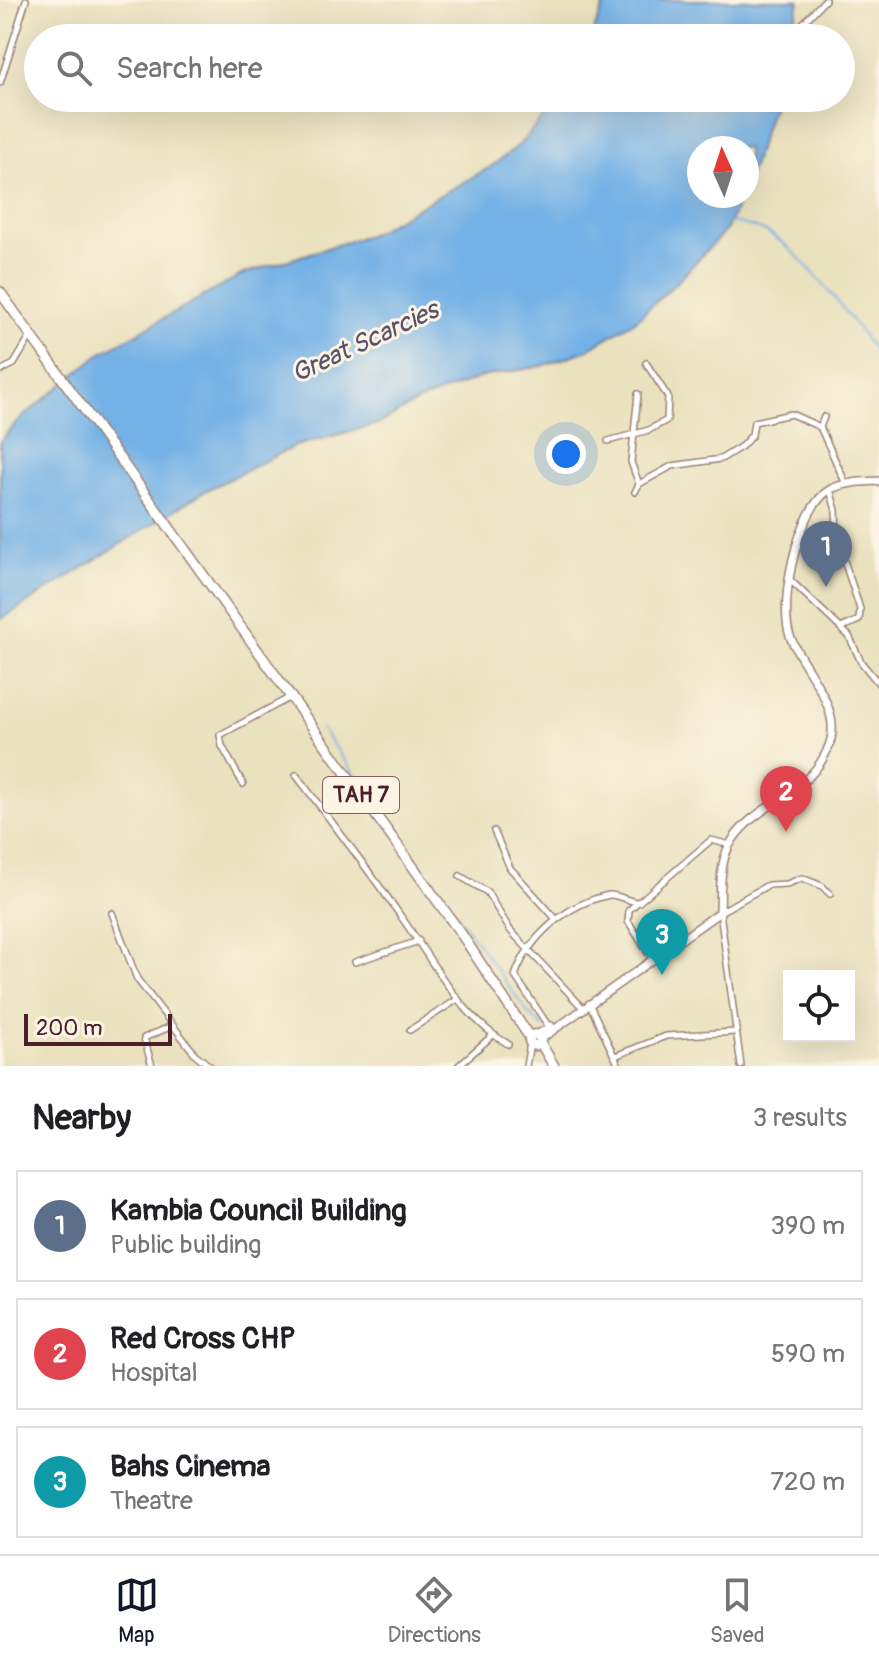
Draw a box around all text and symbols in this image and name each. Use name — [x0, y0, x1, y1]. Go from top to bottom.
search box — [24, 24, 855, 112]
icon: search — [52, 46, 96, 90]
text: Search here — [116, 50, 263, 87]
north arrow — [687, 136, 759, 208]
water label: Great Scarcies — [287, 293, 447, 390]
your location — [546, 434, 586, 474]
pin: 1 — [800, 521, 852, 587]
pin: 2 — [760, 766, 812, 832]
road number: TAH 7 — [323, 777, 399, 813]
pin: 3 — [636, 909, 688, 975]
map controls — [783, 970, 855, 1042]
button: locate — [783, 970, 855, 1042]
scale bar — [24, 1010, 172, 1046]
text: 200 m — [36, 1014, 103, 1042]
text: Nearby — [32, 1097, 131, 1140]
text: 3 results — [753, 1102, 847, 1134]
text: Kambia Council Building — [110, 1192, 407, 1229]
text: 1 — [55, 1210, 65, 1242]
text: 390 m — [771, 1210, 845, 1242]
text: Public building — [110, 1229, 261, 1261]
text: Red Cross CHP — [110, 1320, 296, 1357]
text: 2 — [53, 1338, 67, 1370]
text: 590 m — [771, 1338, 845, 1370]
text: Hospital — [110, 1357, 198, 1389]
text: Bahs Cinema — [110, 1448, 271, 1485]
text: 3 — [53, 1466, 67, 1498]
text: 720 m — [770, 1466, 845, 1498]
text: Theatre — [110, 1485, 193, 1517]
tab: Map — [115, 1573, 159, 1649]
tab: Directions — [388, 1573, 481, 1649]
tab: Saved — [710, 1573, 764, 1649]

